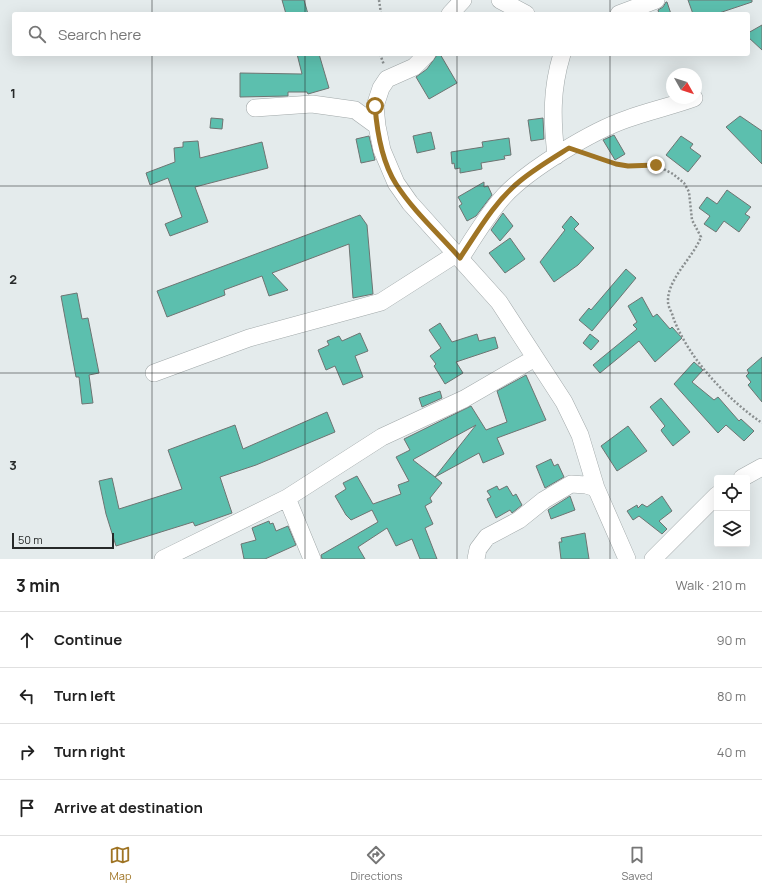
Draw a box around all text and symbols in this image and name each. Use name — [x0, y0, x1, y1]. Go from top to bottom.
search box — [12, 12, 750, 56]
icon: search — [26, 23, 48, 45]
text: Search here — [58, 24, 141, 45]
north arrow — [666, 68, 702, 104]
text: 1 — [10, 84, 16, 102]
route start — [366, 97, 384, 115]
route end — [647, 156, 665, 174]
text: 2 — [9, 270, 17, 288]
text: 3 — [9, 456, 17, 474]
map controls — [714, 475, 750, 547]
button: locate — [714, 475, 750, 511]
button: layers — [714, 511, 750, 547]
scale bar — [12, 531, 114, 550]
text: 50 m — [18, 532, 43, 547]
text: 3 min — [16, 574, 60, 597]
text: Walk · 210 m — [676, 576, 746, 594]
icon: ahead — [16, 629, 38, 651]
text: Continue — [54, 629, 122, 650]
text: 90 m — [716, 631, 746, 649]
icon: left — [16, 685, 38, 707]
text: Turn left — [54, 685, 116, 706]
text: 80 m — [717, 687, 746, 705]
icon: right — [16, 741, 38, 763]
text: Turn right — [54, 741, 125, 762]
text: 40 m — [717, 743, 746, 761]
icon: arrive — [16, 797, 38, 819]
text: Arrive at destination — [54, 797, 203, 818]
tab: Map — [109, 844, 131, 883]
tab: Directions — [350, 844, 403, 883]
tab: Saved — [622, 844, 653, 883]

